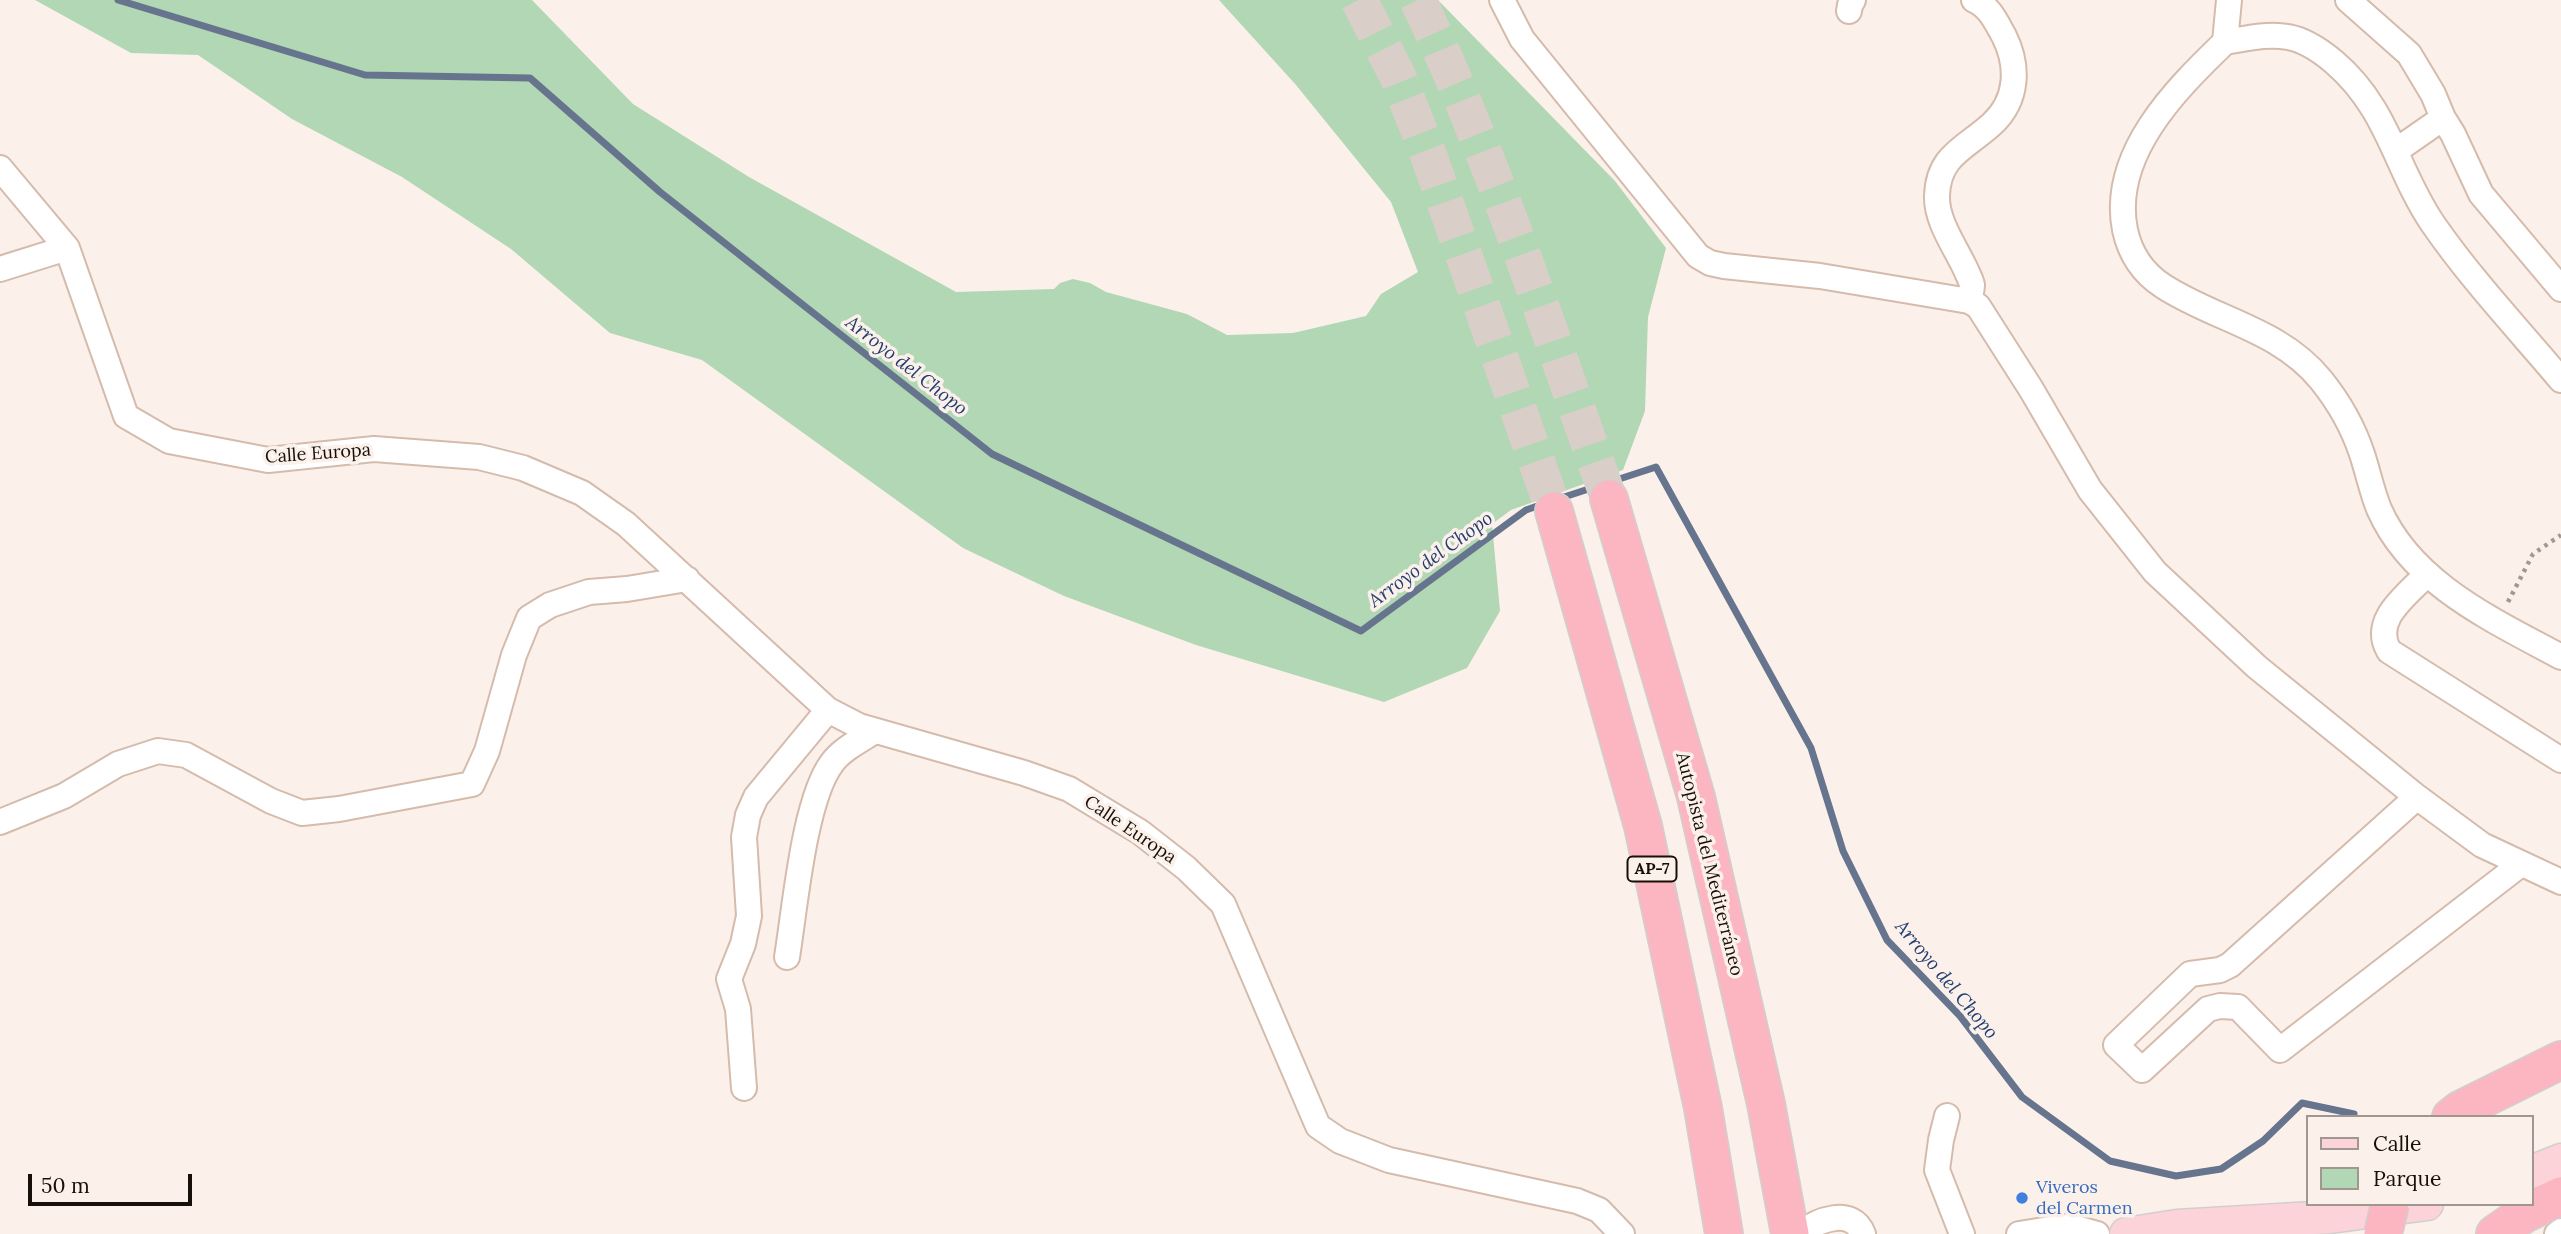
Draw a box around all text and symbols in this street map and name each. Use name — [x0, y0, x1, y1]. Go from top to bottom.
water label: Arroyo del Chopo — [841, 311, 971, 421]
street label: Calle Europa — [264, 440, 372, 468]
water label: Arroyo del Chopo — [1364, 507, 1498, 613]
street label: Autopista del Mediterráneo — [1671, 750, 1747, 978]
street label: Calle Europa — [1080, 791, 1180, 869]
road number: AP-7 — [1628, 856, 1676, 882]
water label: Arroyo del Chopo — [1890, 916, 2002, 1044]
legend — [2306, 1115, 2533, 1206]
text: Calle — [2373, 1130, 2421, 1157]
scale bar — [32, 1160, 196, 1204]
text: Parque — [2373, 1165, 2441, 1192]
text: 50 m — [41, 1172, 90, 1199]
place label: Viveros del Carmen — [2036, 1177, 2133, 1220]
marker: Viveros del Carmen — [2014, 1190, 2030, 1206]

